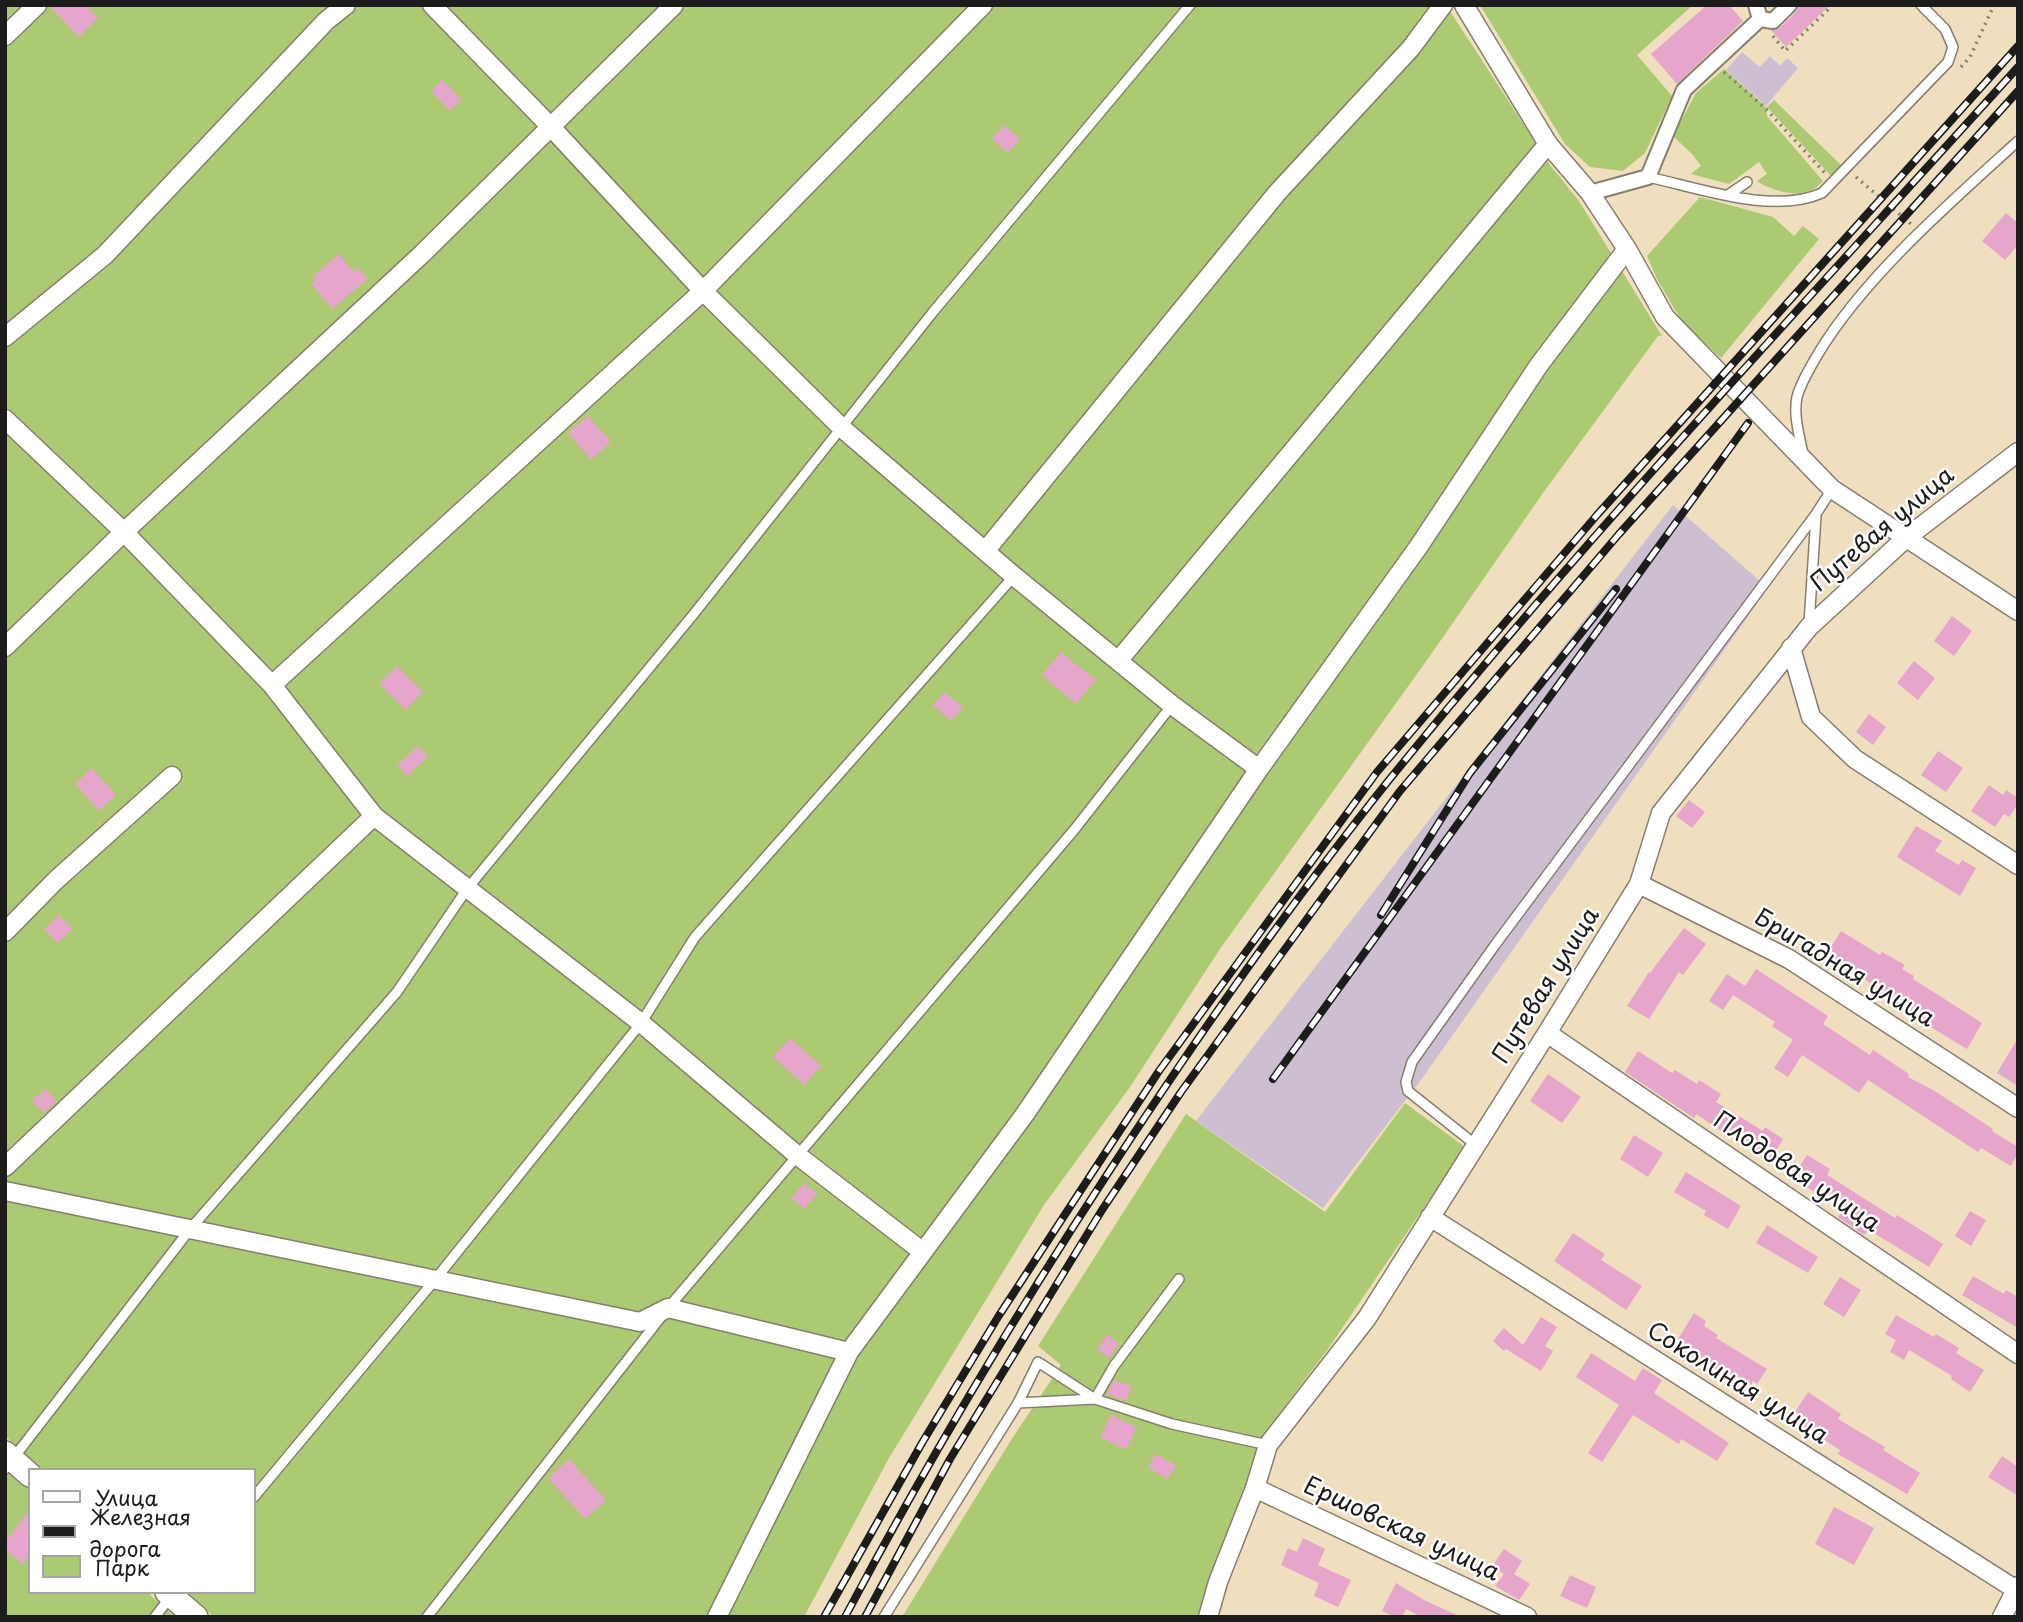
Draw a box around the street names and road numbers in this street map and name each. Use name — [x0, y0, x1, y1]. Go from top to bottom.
street label: Путевая улица — [1805, 462, 1961, 598]
street label: Путевая улица — [1488, 903, 1606, 1069]
street label: Бригадная улица — [1749, 904, 1939, 1034]
street label: Плодовая улица — [1707, 1107, 1885, 1239]
street label: Соколиная улица — [1641, 1317, 1833, 1451]
street label: Ершовская улица — [1298, 1472, 1504, 1588]

